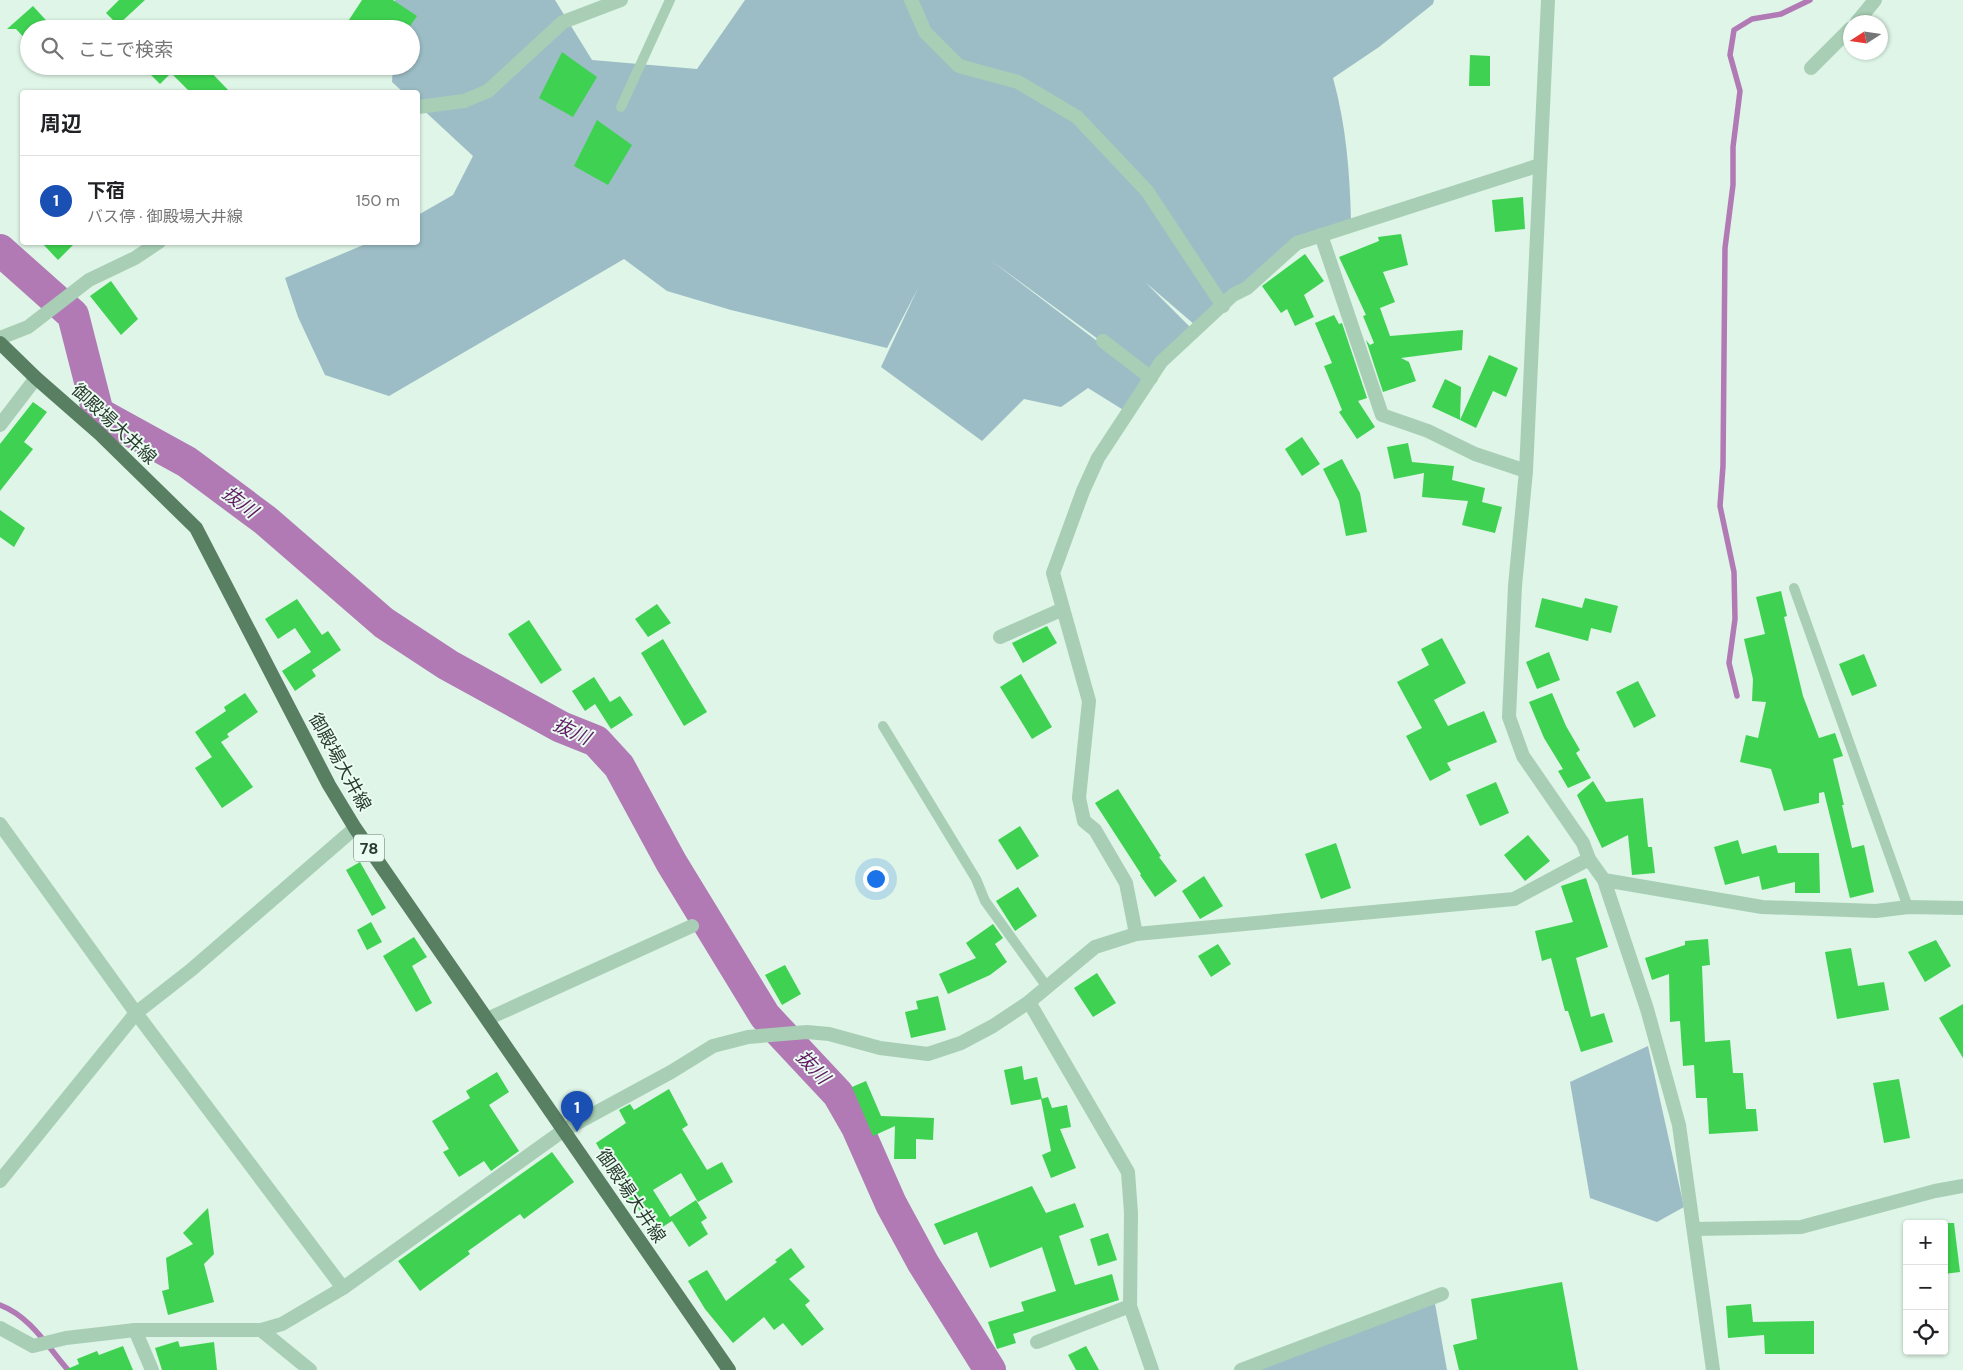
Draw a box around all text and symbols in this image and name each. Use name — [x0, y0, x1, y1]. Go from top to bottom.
north arrow — [1843, 15, 1888, 60]
search box — [20, 20, 420, 75]
icon: search — [38, 34, 66, 62]
text: ここで検索 — [78, 37, 173, 62]
text: 周辺 — [40, 110, 82, 138]
text: 下宿 — [87, 178, 125, 203]
text: 1 — [53, 190, 59, 211]
text: 150 m — [356, 190, 400, 211]
text: バス停 · 御殿場大井線 — [87, 206, 243, 227]
street label: 御殿場大井線 — [66, 378, 162, 470]
water label: 抜川 — [217, 481, 264, 525]
street label: 御殿場大井線 — [303, 709, 377, 815]
water label: 抜川 — [549, 712, 596, 751]
road number: 78 — [354, 834, 384, 861]
your location — [863, 866, 889, 892]
water label: 抜川 — [791, 1045, 837, 1091]
pin: 1 — [561, 1091, 593, 1132]
street label: 御殿場大井線 — [591, 1145, 671, 1247]
map controls — [1903, 1220, 1948, 1355]
button: + — [1903, 1220, 1948, 1265]
button: − — [1903, 1265, 1948, 1310]
button: locate — [1903, 1310, 1948, 1355]

